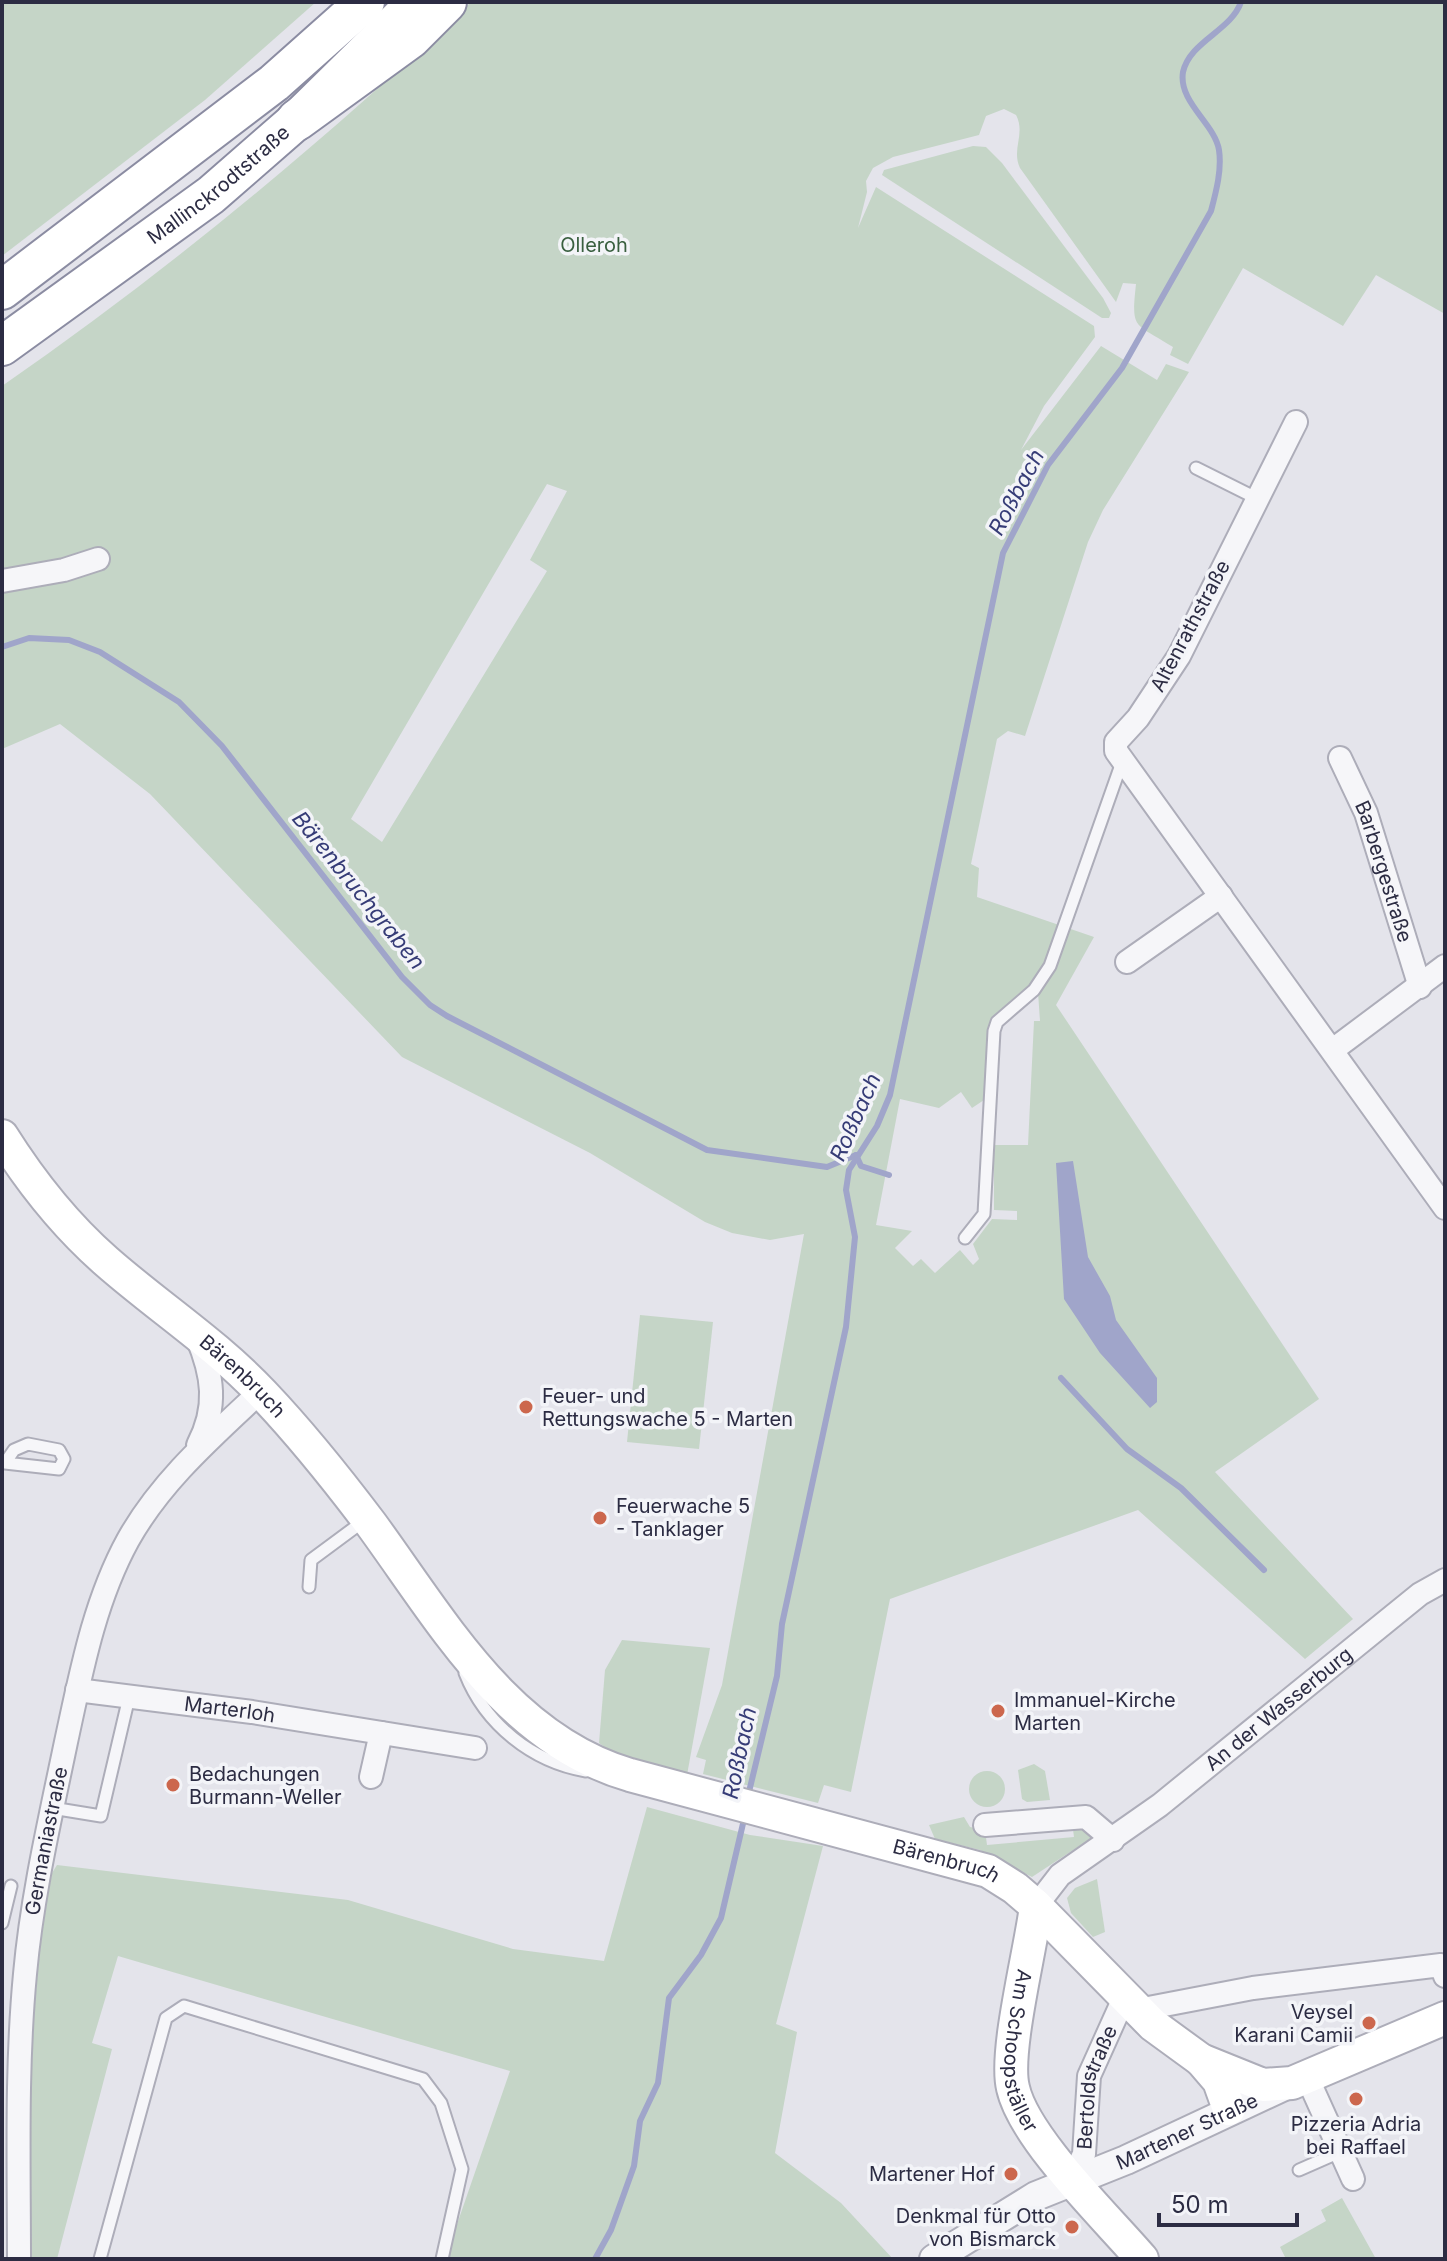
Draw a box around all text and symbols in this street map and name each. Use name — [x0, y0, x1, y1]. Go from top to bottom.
street label: Mallinckrodtstraße — [142, 120, 294, 249]
park label: Olleroh — [560, 233, 628, 257]
water label: Roßbach — [983, 445, 1049, 539]
street label: Altenrathstraße — [1145, 556, 1235, 696]
street label: Barbergestraße — [1350, 797, 1417, 945]
water label: Bärenbruchgraben — [287, 806, 431, 974]
water label: Roßbach — [824, 1069, 886, 1165]
street label: Bärenbruch — [195, 1330, 291, 1423]
place label: Feuer- und Rettungswache 5 - Marten — [542, 1384, 793, 1431]
marker: Feuer- und Rettungswache 5 - Marten — [517, 1398, 535, 1416]
place label: Feuerwache 5 - Tanklager — [616, 1494, 750, 1541]
marker: Feuerwache 5 - Tanklager — [591, 1509, 609, 1527]
street label: An der Wasserburg — [1200, 1642, 1357, 1776]
place label: Immanuel-Kirche Marten — [1014, 1688, 1176, 1735]
street label: Marterloh — [183, 1692, 277, 1728]
marker: Immanuel-Kirche Marten — [989, 1702, 1007, 1720]
water label: Roßbach — [717, 1705, 761, 1801]
place label: Bedachungen Burmann-Weller — [189, 1762, 342, 1809]
street label: Germaniastraße — [20, 1764, 73, 1917]
marker: Bedachungen Burmann-Weller — [164, 1776, 182, 1794]
street label: Bärenbruch — [890, 1834, 1005, 1888]
street label: Am Schoopställer — [999, 1967, 1043, 2137]
place label: Veysel Karani Camii — [1234, 2000, 1353, 2047]
marker: Veysel Karani Camii — [1360, 2014, 1378, 2032]
street label: Bertoldstraße — [1072, 2022, 1122, 2150]
street label: Martener Straße — [1112, 2088, 1262, 2175]
marker: Pizzeria Adria bei Raffael — [1347, 2090, 1365, 2108]
place label: Pizzeria Adria bei Raffael — [1291, 2112, 1421, 2159]
place label: Martener Hof — [869, 2162, 996, 2186]
marker: Martener Hof — [1002, 2165, 1020, 2183]
scale bar — [1159, 2177, 1297, 2227]
text: 50 m — [1171, 2190, 1229, 2219]
place label: Denkmal für Otto von Bismarck — [896, 2204, 1056, 2251]
marker: Denkmal für Otto von Bismarck — [1063, 2218, 1081, 2236]

